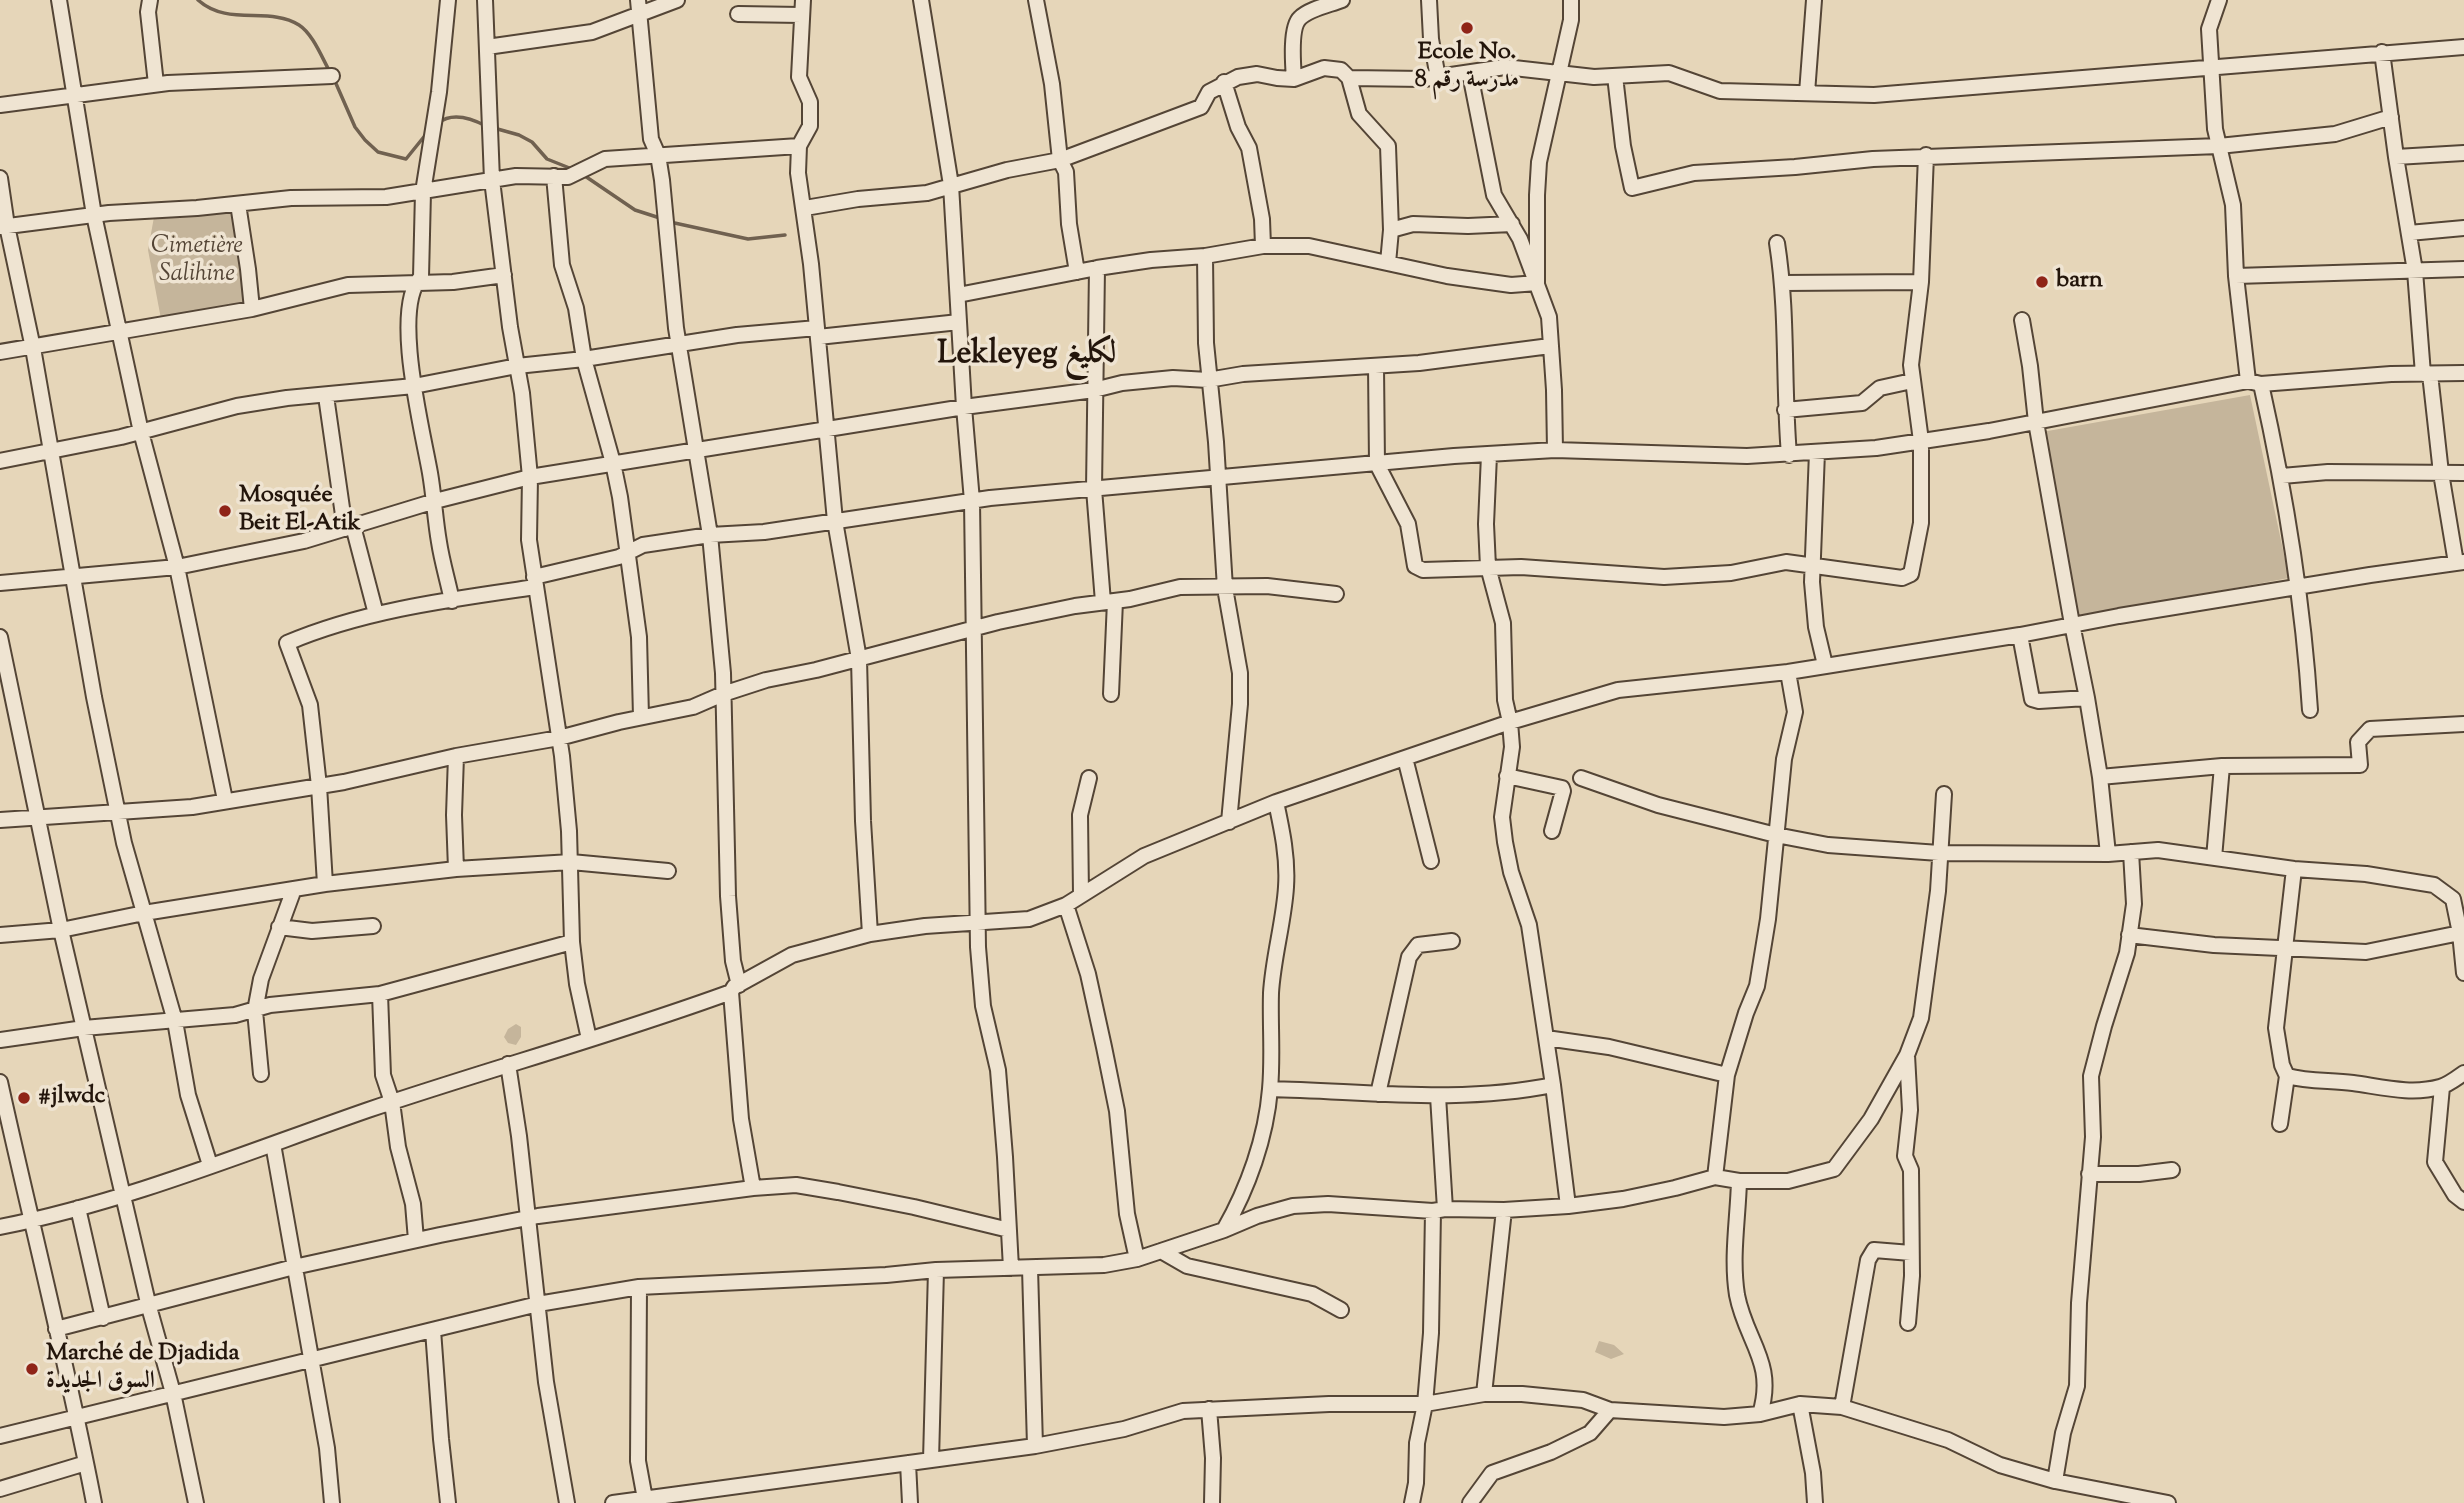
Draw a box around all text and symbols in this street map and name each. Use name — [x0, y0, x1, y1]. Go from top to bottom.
marker: Ecole No. 8 مدرسة رقم — [1459, 20, 1475, 36]
place label: Ecole No. 8 مدرسة رقم — [1415, 40, 1519, 96]
park label: Cimetière Salihine — [151, 234, 243, 290]
place label: barn — [2056, 268, 2103, 296]
marker: barn — [2034, 274, 2050, 290]
district label: Lekleyeg لكليغ — [937, 338, 1117, 376]
place label: Mosquée Beit El-Atik — [239, 483, 361, 539]
marker: Mosquée Beit El-Atik — [217, 503, 233, 519]
place label: #jlwdc — [38, 1084, 105, 1112]
marker: #jlwdc — [16, 1090, 32, 1106]
place label: Marché de Djadida السوق الجديدة — [46, 1341, 240, 1397]
marker: Marché de Djadida السوق الجديدة — [24, 1361, 40, 1377]

